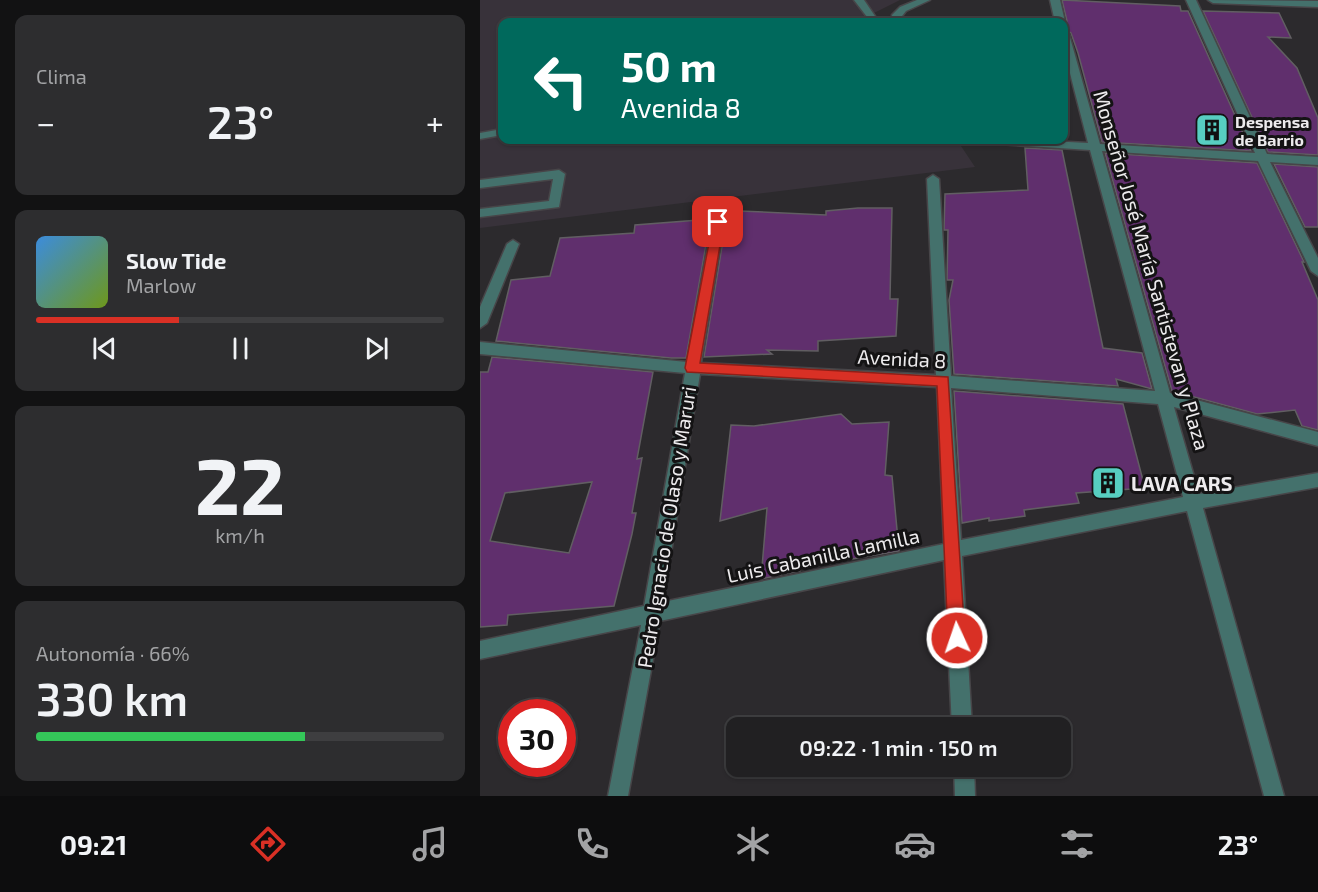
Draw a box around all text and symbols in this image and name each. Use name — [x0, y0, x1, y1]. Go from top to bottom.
text: 50 m — [621, 40, 717, 90]
icon: left — [522, 42, 600, 120]
text: Clima — [36, 64, 87, 88]
street label: Monseñor José María Santistevan y Plaza — [1089, 87, 1215, 453]
text: Avenida 8 — [621, 91, 741, 123]
text: 23° — [207, 94, 274, 148]
text: − — [36, 102, 55, 142]
text: + — [426, 102, 444, 142]
building icon: Despensa de Barrio — [1194, 112, 1230, 148]
place label: Despensa de Barrio — [1235, 112, 1309, 149]
pin — [692, 196, 743, 247]
icon: arrive — [701, 205, 734, 238]
text: Slow Tide — [126, 247, 226, 273]
text: Marlow — [126, 273, 196, 297]
icon: previous — [88, 332, 121, 365]
icon: pause — [224, 332, 257, 365]
icon: next — [360, 332, 393, 365]
street label: Avenida 8 — [857, 344, 947, 372]
street label: Pedro Ignacio de Olaso y Maruri — [632, 384, 700, 670]
text: 22 — [195, 437, 285, 531]
building icon: LAVA CARS — [1090, 465, 1126, 501]
place label: LAVA CARS — [1131, 471, 1233, 495]
text: km/h — [215, 523, 265, 547]
street label: Luis Cabanilla Lamilla — [724, 523, 922, 587]
position arrow — [925, 606, 989, 670]
text: Autonomía · 66% — [36, 641, 190, 665]
text: 330 km — [36, 671, 188, 725]
speed limit sign: 30 — [498, 699, 576, 777]
text: 09:22 · 1 min · 150 m — [799, 734, 998, 760]
icon: directions — [247, 823, 289, 865]
icon: music — [409, 823, 451, 865]
icon: phone — [571, 823, 613, 865]
icon: climate — [732, 823, 774, 865]
icon: car — [894, 823, 936, 865]
icon: filters — [1056, 823, 1098, 865]
text: 09:21 — [60, 828, 127, 860]
text: 23° — [1218, 828, 1258, 860]

